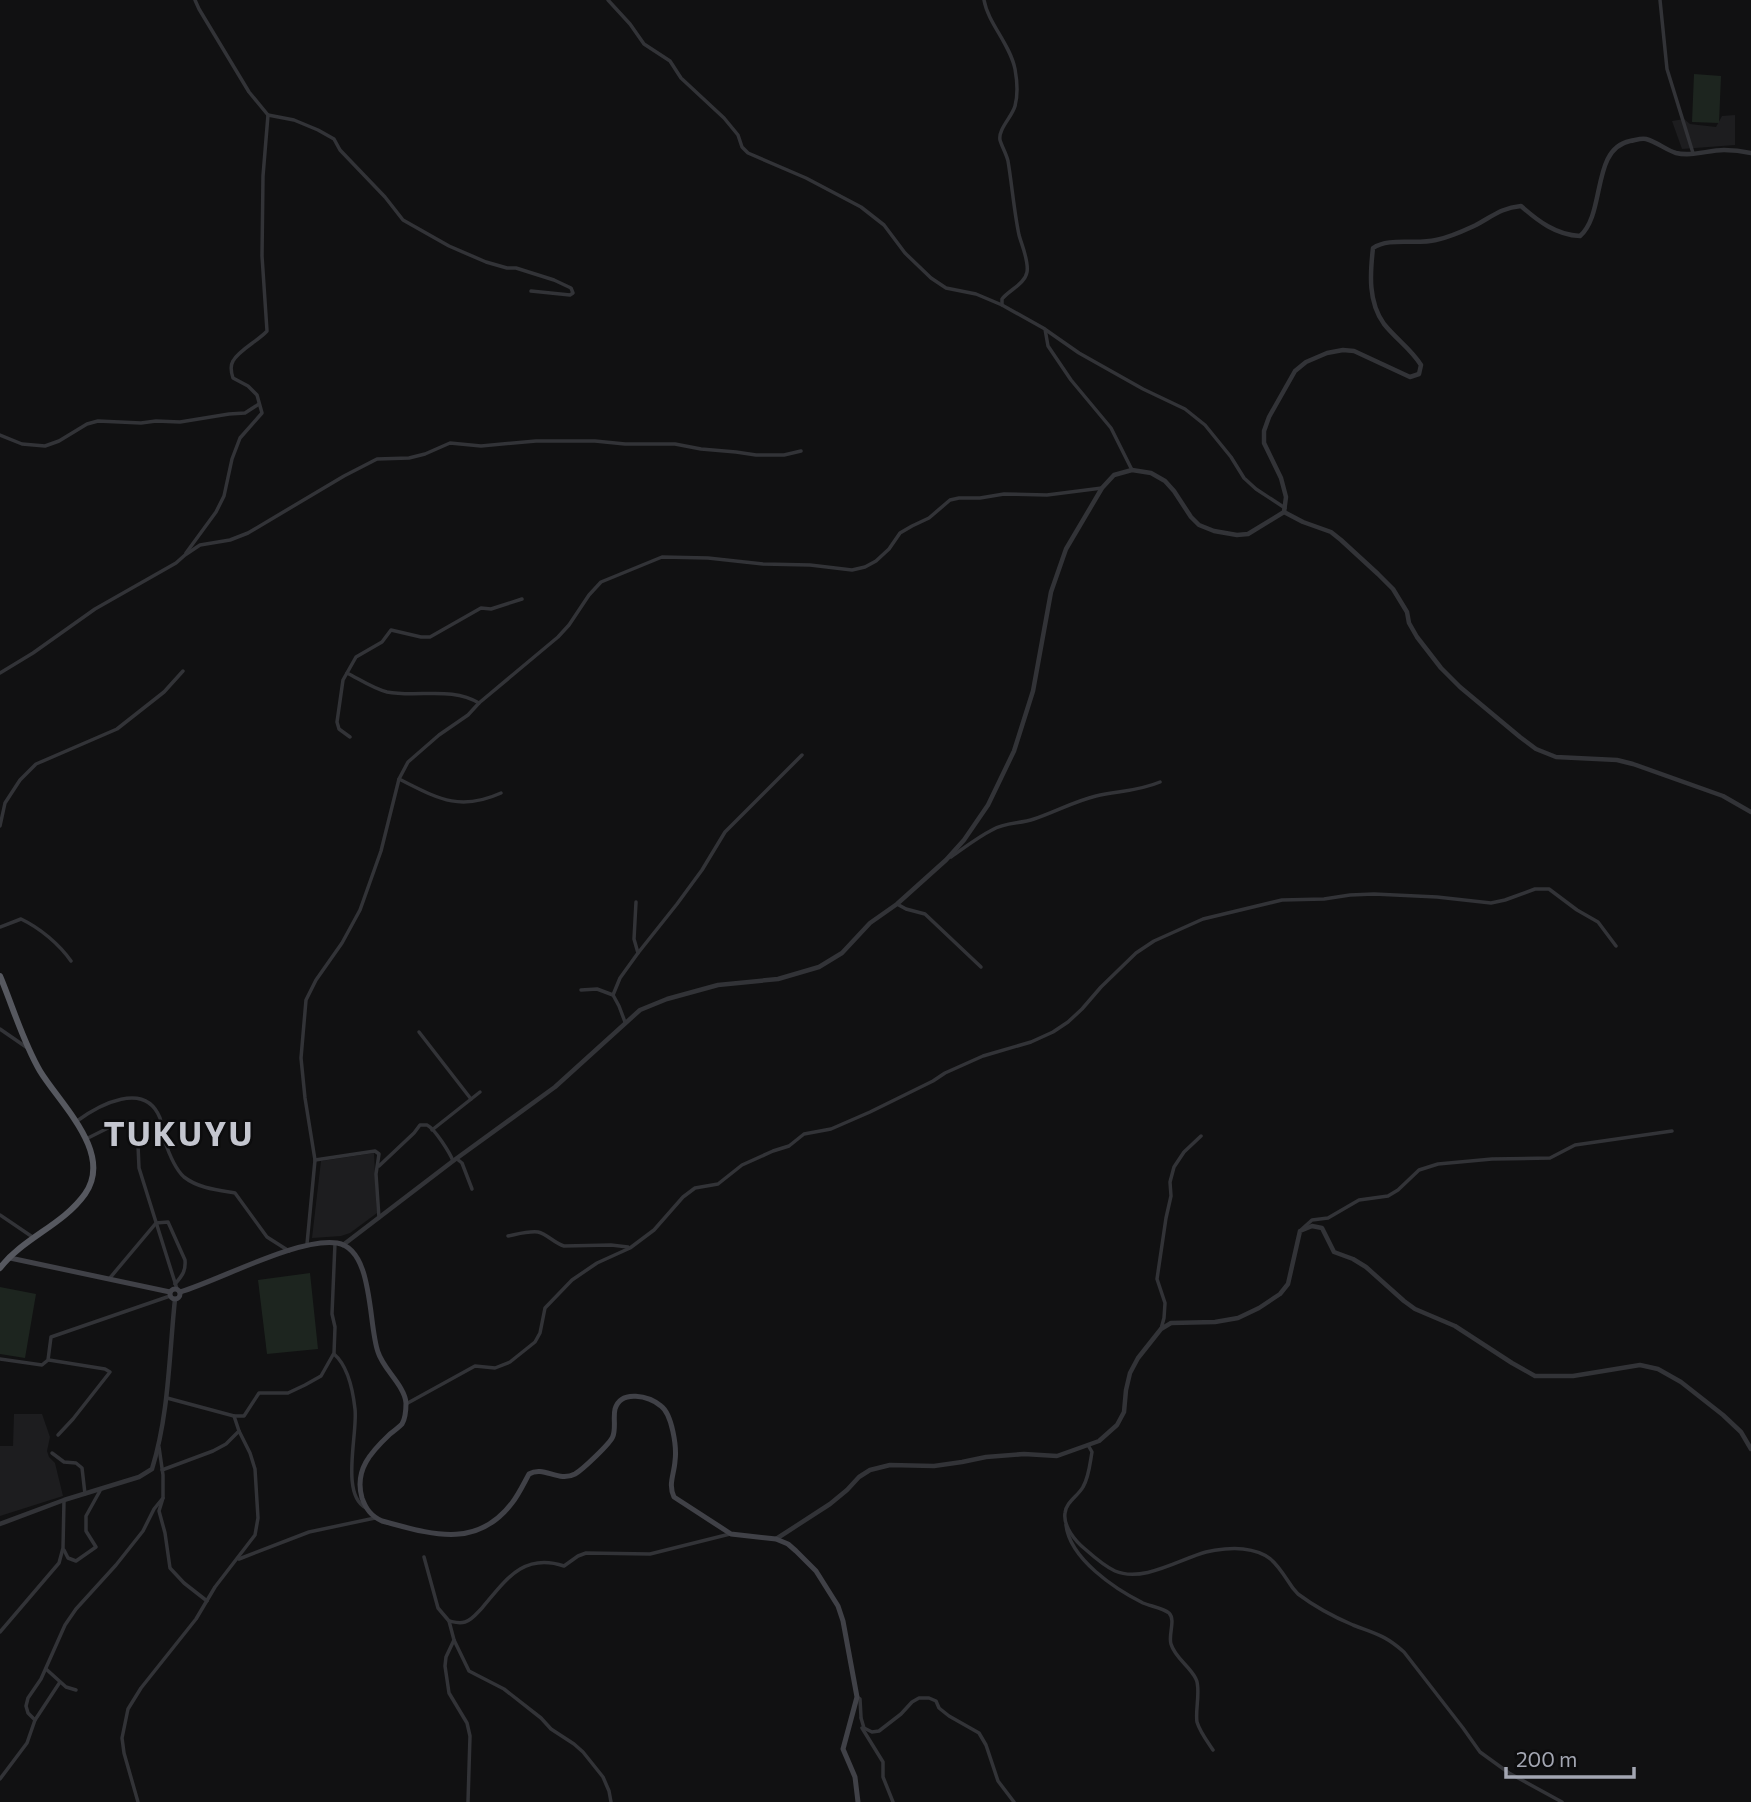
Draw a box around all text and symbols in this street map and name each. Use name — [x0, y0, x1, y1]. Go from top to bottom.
district label: TUKUYU — [104, 1112, 254, 1153]
scale bar — [1506, 1736, 1634, 1780]
text: 200 m — [1516, 1746, 1577, 1771]

